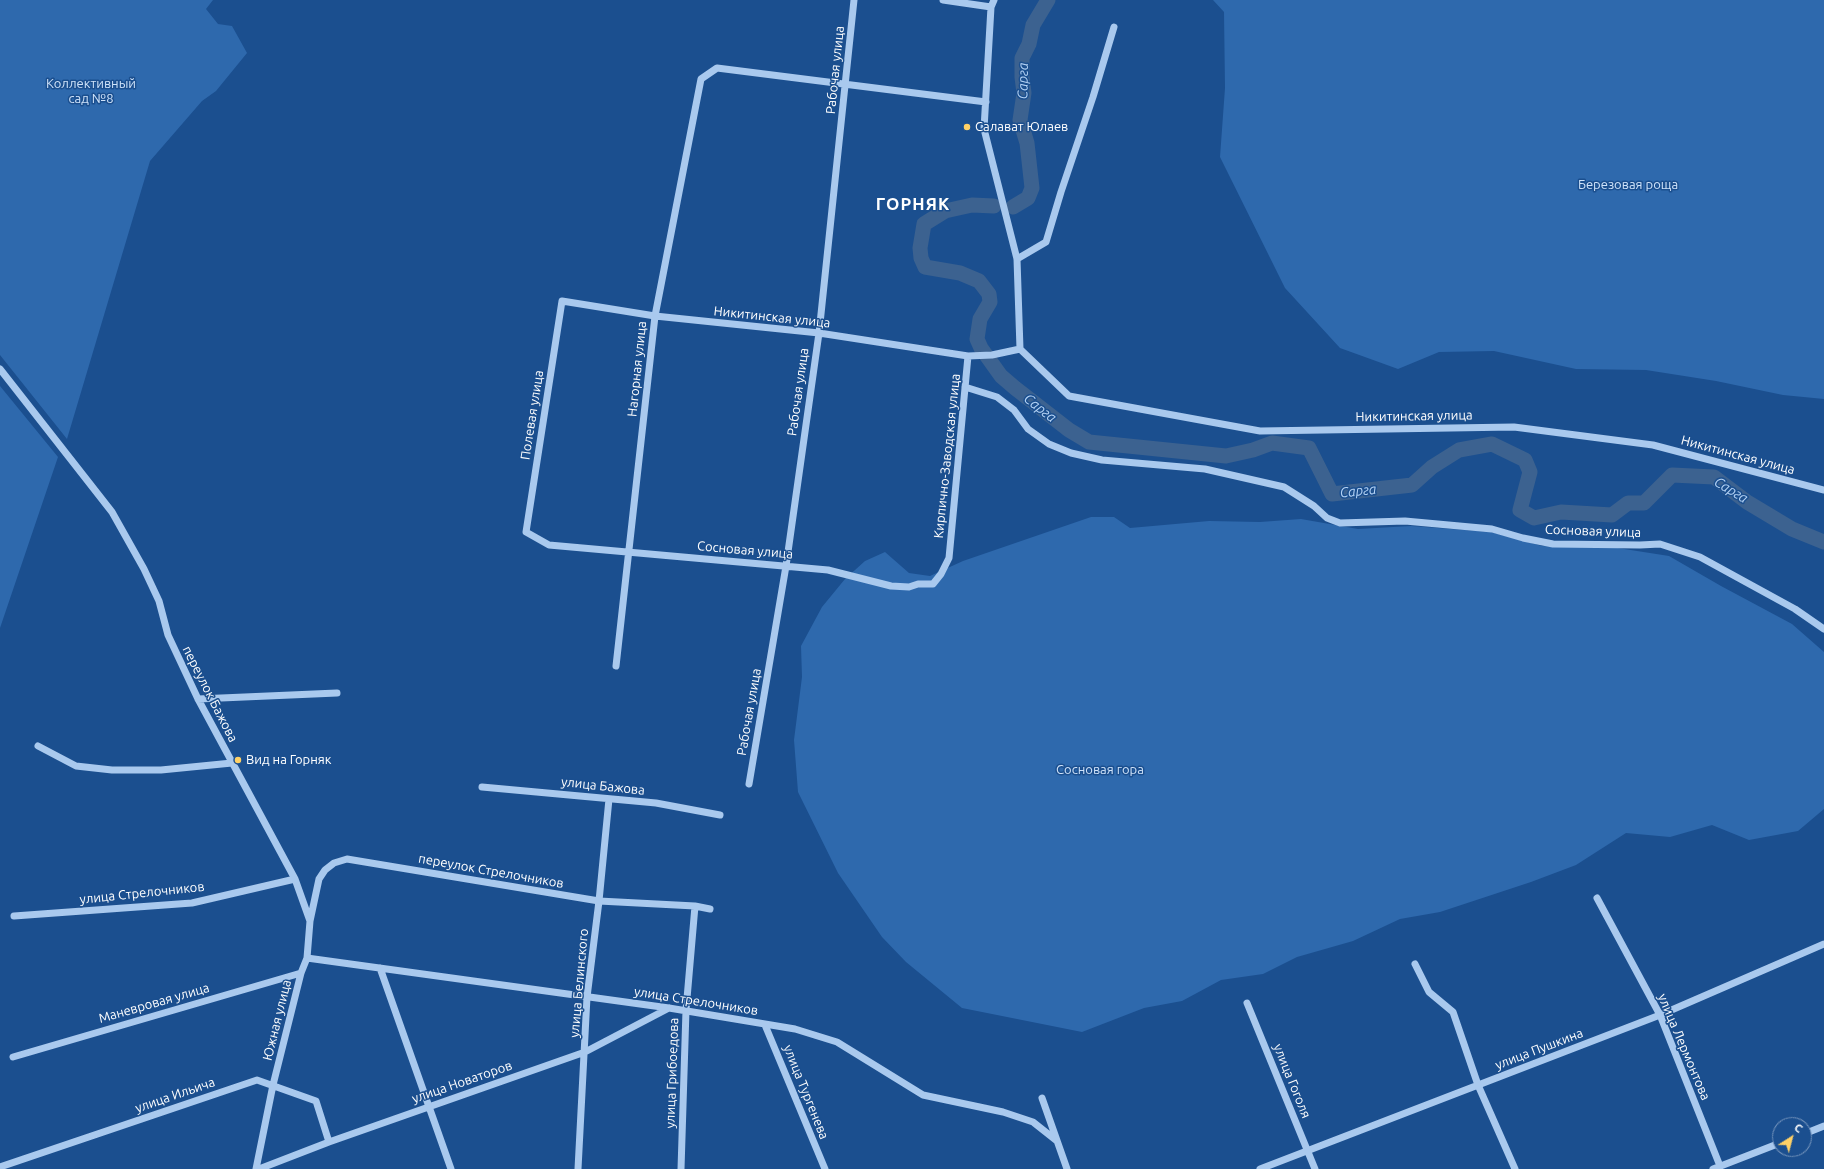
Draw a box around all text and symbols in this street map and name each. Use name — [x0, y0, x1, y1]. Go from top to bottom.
street label: Рабочая улица — [823, 25, 847, 115]
water label: Сарга — [1014, 63, 1032, 99]
park label: Коллективный сад №8 — [46, 76, 136, 107]
place label: Салават Юлаев — [975, 119, 1068, 135]
marker: Салават Юлаев — [962, 122, 972, 132]
park label: Березовая роща — [1578, 177, 1678, 193]
district label: ГОРНЯК — [876, 194, 950, 214]
street label: Никитинская улица — [713, 303, 831, 331]
street label: Нагорная улица — [624, 320, 650, 418]
street label: Рабочая улица — [784, 347, 812, 437]
street label: Полевая улица — [517, 369, 547, 461]
street label: Кирпично-Заводская улица — [931, 373, 963, 539]
water label: Сарга — [1020, 390, 1060, 426]
street label: Никитинская улица — [1355, 407, 1473, 425]
street label: Никитинская улица — [1679, 432, 1797, 478]
water label: Сарга — [1711, 473, 1751, 507]
water label: Сарга — [1339, 481, 1377, 501]
street label: Сосновая улица — [1545, 522, 1641, 540]
street label: Сосновая улица — [696, 538, 794, 562]
street label: переулок Бажова — [179, 643, 241, 745]
street label: Рабочая улица — [734, 667, 764, 757]
place label: Вид на Горняк — [246, 752, 331, 768]
marker: Вид на Горняк — [233, 755, 243, 765]
park label: Сосновая гора — [1056, 762, 1144, 778]
street label: улица Бажова — [560, 774, 646, 798]
street label: переулок Стрелочников — [417, 851, 565, 891]
street label: улица Стрелочников — [79, 879, 205, 907]
street label: улица Белинского — [566, 928, 592, 1038]
street label: Южная улица — [259, 978, 295, 1062]
street label: Маневровая улица — [97, 980, 211, 1026]
street label: улица Стрелочников — [633, 983, 759, 1019]
street label: улица Лермонтова — [1655, 991, 1713, 1103]
street label: улица Грибоедова — [662, 1017, 682, 1129]
street label: улица Пушкина — [1493, 1025, 1585, 1073]
street label: улица Тургенева — [780, 1042, 832, 1142]
street label: улица Гоголя — [1270, 1042, 1314, 1120]
street label: улица Новаторов — [410, 1058, 514, 1106]
street label: улица Ильича — [133, 1074, 217, 1116]
north arrow — [1772, 1117, 1812, 1157]
text: С — [1792, 1121, 1805, 1135]

